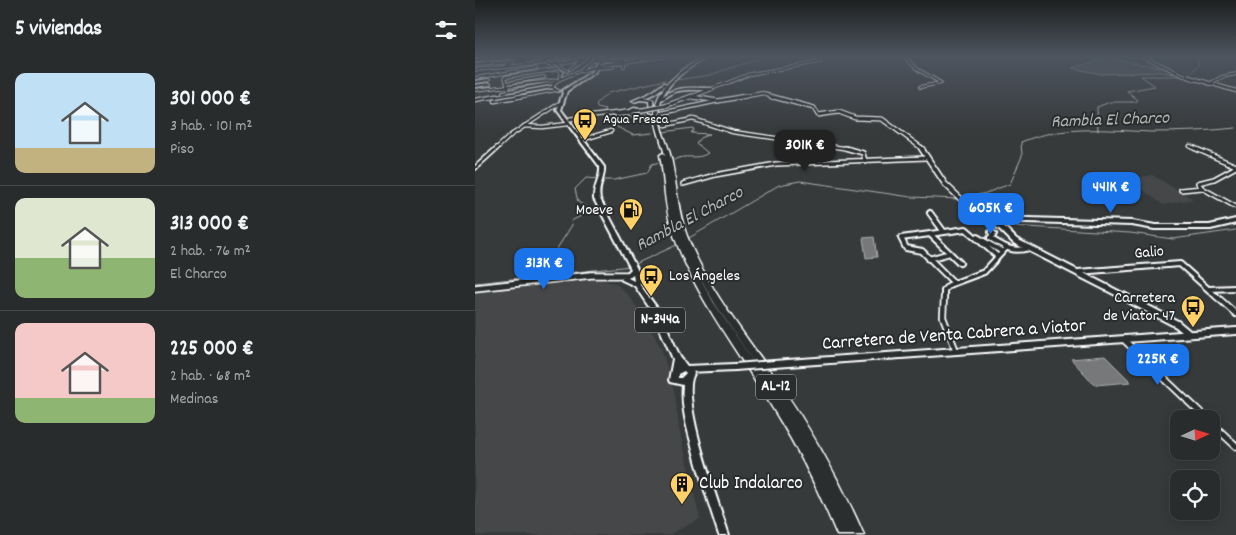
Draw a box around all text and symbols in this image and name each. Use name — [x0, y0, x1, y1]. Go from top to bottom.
text: 5 viviendas — [15, 15, 102, 45]
icon: filters — [432, 16, 460, 44]
text: 301 000 € — [170, 85, 251, 115]
icon: home — [55, 93, 115, 153]
water label: Rambla El Charco — [1050, 106, 1171, 136]
bus stop icon: Agua Fresca — [572, 107, 598, 141]
place label: Agua Fresca — [603, 110, 669, 130]
text: 3 hab. · 101 m² — [170, 115, 252, 138]
pin: 301K € — [764, 130, 846, 172]
text: 301K € — [785, 134, 825, 157]
text: Piso — [170, 138, 194, 161]
pin: 441K € — [1070, 172, 1152, 214]
text: 441K € — [1093, 176, 1129, 199]
water label: Rambla El Charco — [632, 181, 749, 259]
pin: 605K € — [950, 192, 1032, 235]
fuel station icon: Moeve — [618, 197, 644, 231]
text: 605K € — [969, 197, 1013, 220]
place label: Moeve — [576, 199, 613, 222]
text: 313 000 € — [170, 210, 249, 240]
icon: home — [55, 218, 115, 278]
text: 2 hab. · 76 m² — [170, 240, 251, 263]
street label: Galio — [1133, 240, 1165, 266]
pin: 313K € — [503, 248, 585, 290]
text: 313K € — [525, 252, 563, 275]
text: El Charco — [170, 263, 227, 286]
bus stop icon: Los Ángeles — [638, 263, 664, 297]
place label: Los Ángeles — [669, 265, 741, 288]
place label: Carretera de Viator 47 — [1103, 287, 1175, 328]
bus stop icon: Carretera de Viator 47 — [1180, 294, 1206, 328]
road number: N-344a — [635, 308, 685, 332]
street label: Carretera de Venta Cabrera a Viator — [821, 313, 1087, 359]
text: 225 000 € — [170, 335, 254, 365]
icon: home — [55, 343, 115, 403]
pin: 225K € — [1117, 344, 1199, 386]
text: 225K € — [1137, 348, 1179, 371]
text: 2 hab. · 68 m² — [170, 365, 251, 388]
road number: AL-12 — [756, 374, 796, 400]
text: Medinas — [170, 388, 218, 411]
north arrow — [1170, 410, 1220, 460]
map controls — [1170, 410, 1220, 520]
button: locate — [1170, 470, 1220, 520]
building icon: Club Indalarco — [669, 471, 695, 505]
place label: Club Indalarco — [699, 471, 803, 498]

